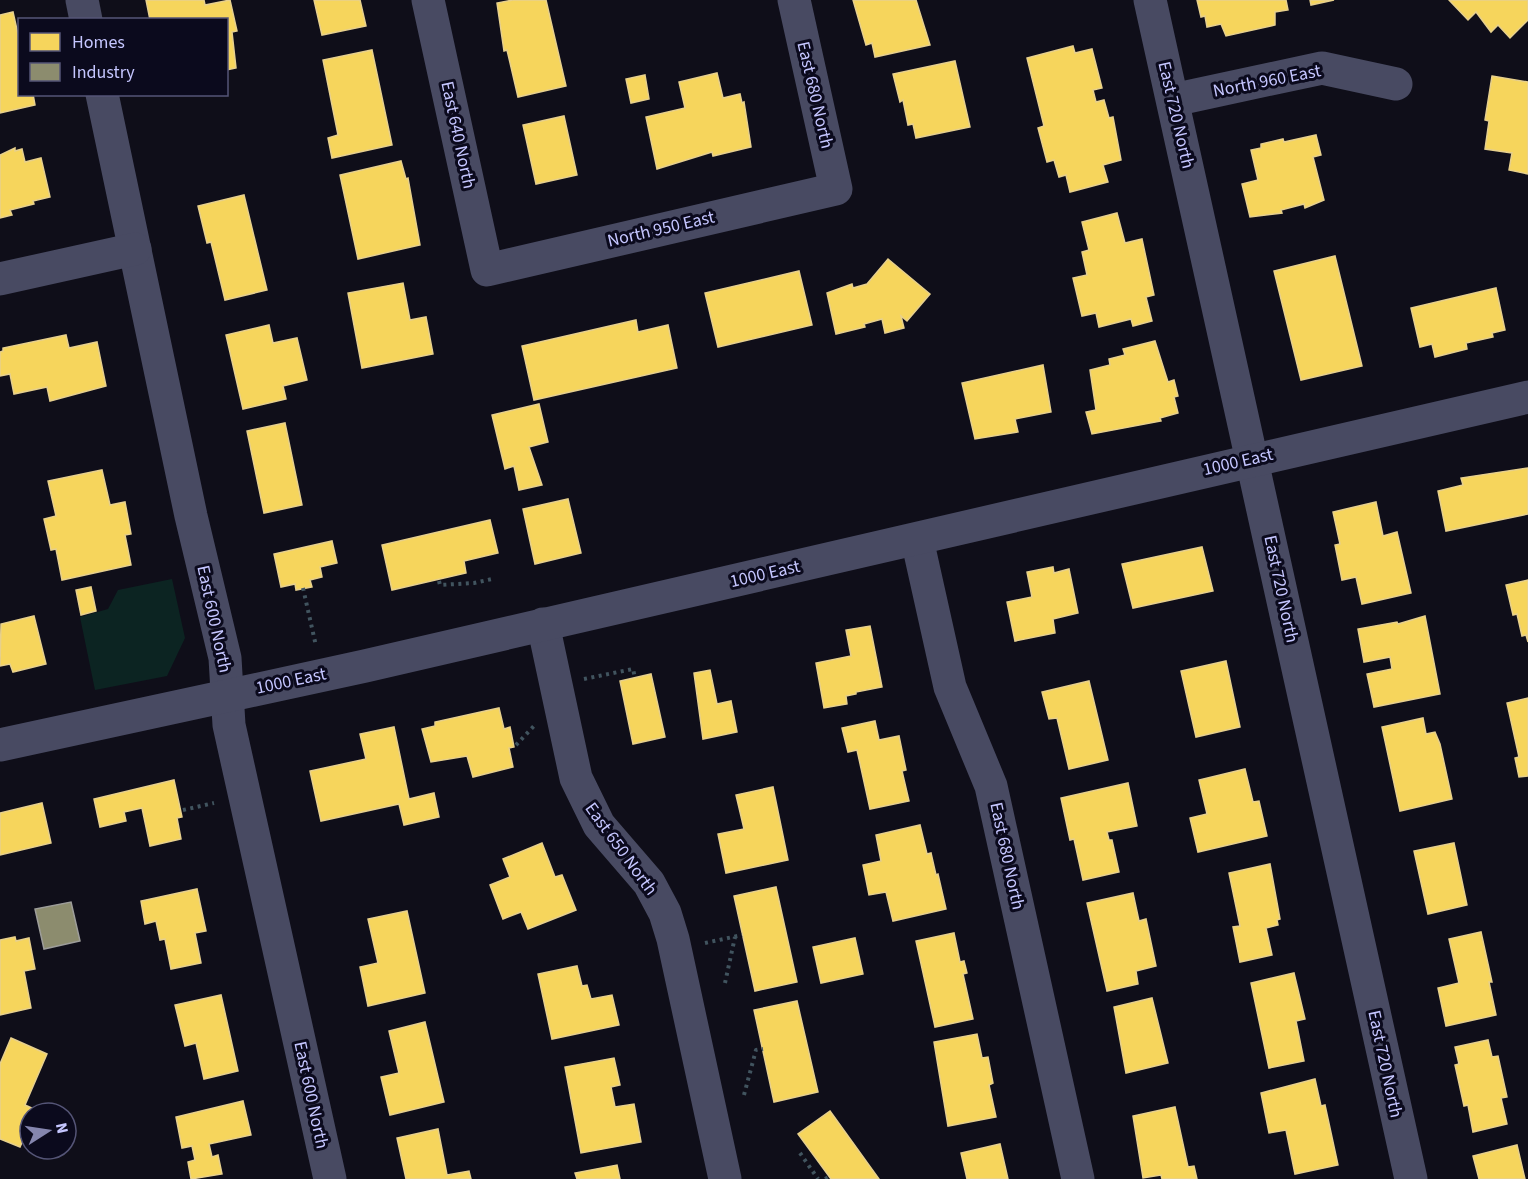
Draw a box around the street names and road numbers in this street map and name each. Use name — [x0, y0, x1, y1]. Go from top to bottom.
street label: East 680 North — [791, 39, 839, 151]
street label: North 960 East — [1211, 58, 1323, 104]
street label: East 720 North — [1152, 59, 1200, 171]
street label: East 640 North — [434, 79, 482, 191]
street label: North 950 East — [605, 205, 717, 253]
street label: 1000 East — [1200, 442, 1276, 482]
street label: East 720 North — [1257, 533, 1305, 645]
street label: 1000 East — [727, 554, 803, 594]
street label: East 600 North — [190, 563, 238, 675]
street label: 1000 East — [254, 661, 328, 701]
street label: East 650 North — [579, 797, 663, 901]
street label: East 680 North — [983, 800, 1031, 912]
street label: East 720 North — [1361, 1008, 1409, 1120]
street label: East 600 North — [287, 1039, 335, 1151]

